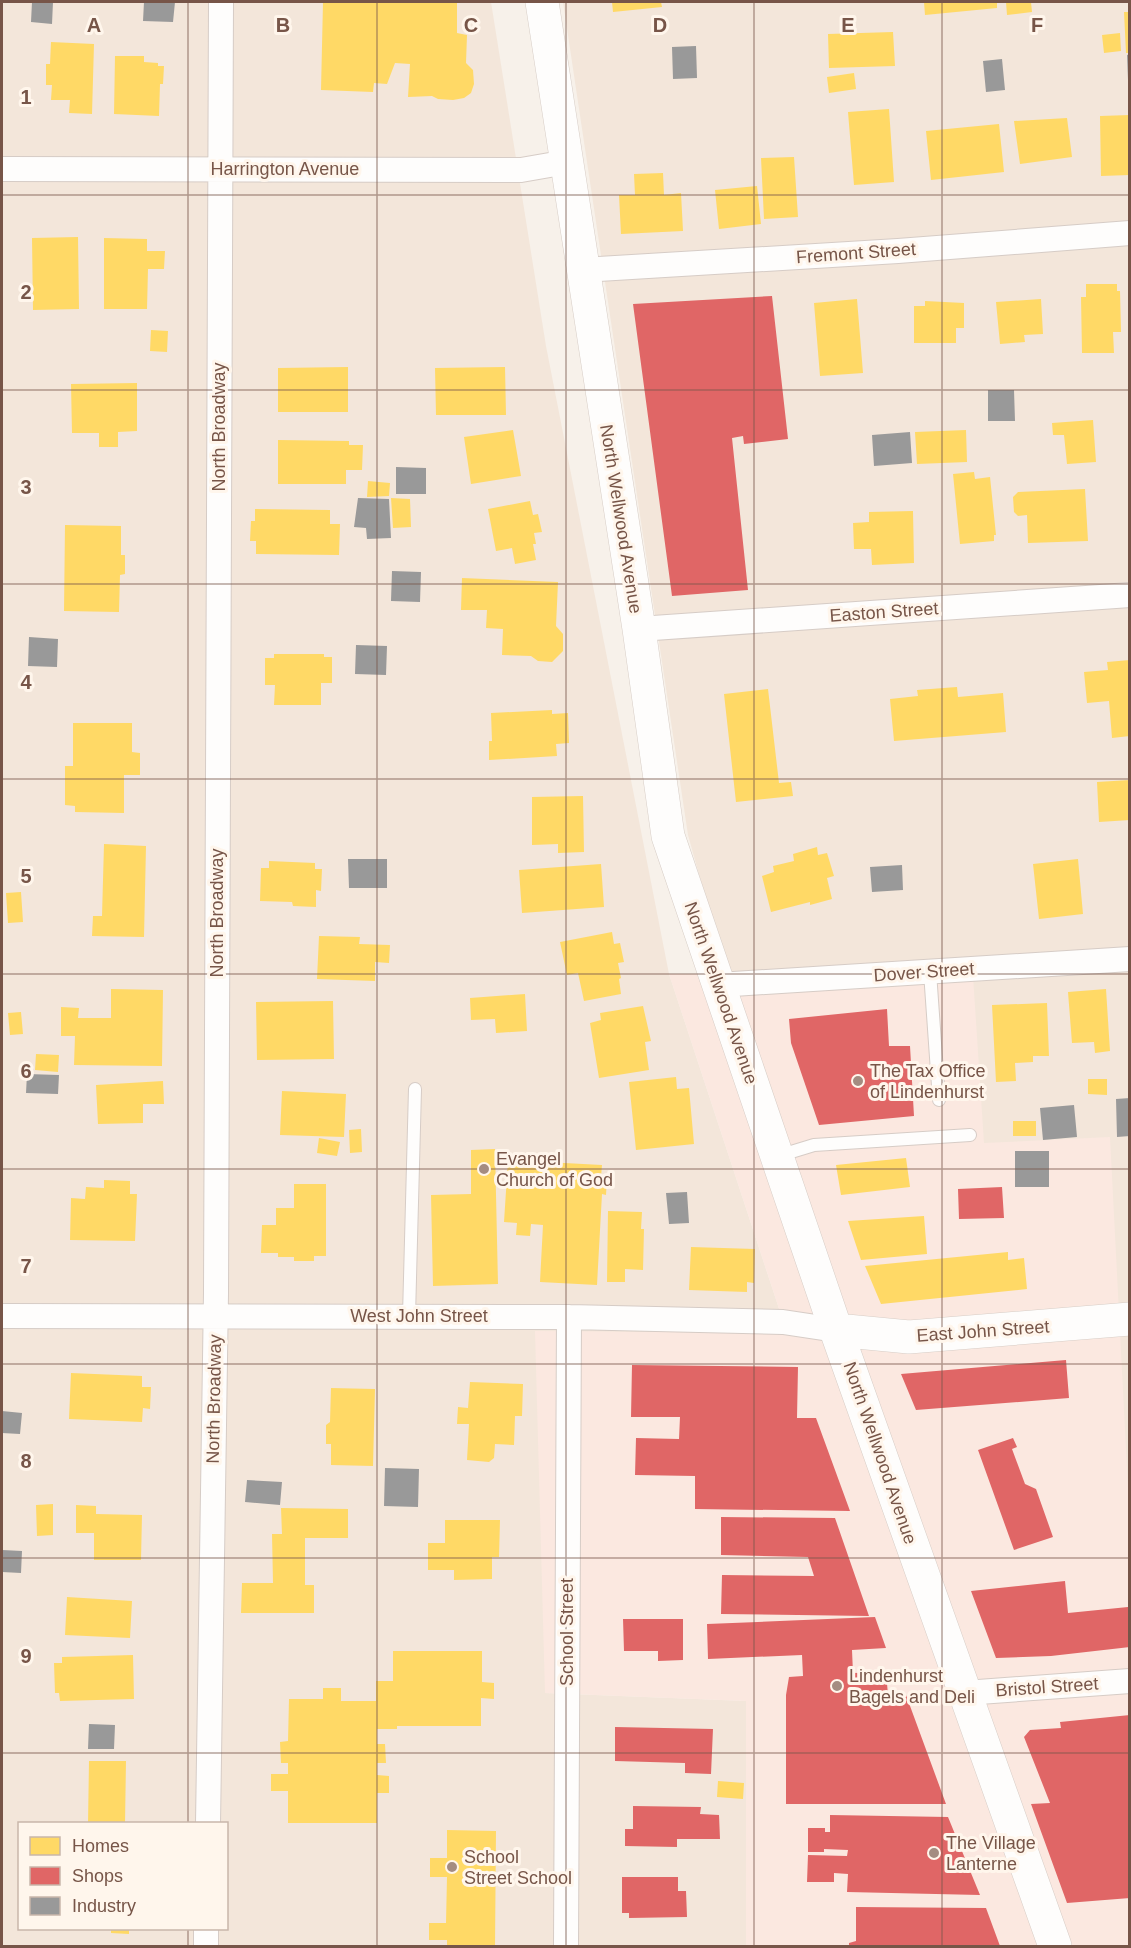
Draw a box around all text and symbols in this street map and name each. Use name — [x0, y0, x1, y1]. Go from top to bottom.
text: A — [87, 14, 101, 36]
text: B — [276, 14, 290, 36]
text: C — [464, 14, 478, 36]
text: D — [653, 14, 667, 36]
text: E — [841, 14, 855, 36]
text: F — [1031, 14, 1043, 36]
text: 1 — [20, 86, 32, 108]
street label: Harrington Avenue — [211, 159, 359, 179]
street label: Fremont Street — [795, 239, 917, 267]
text: 2 — [20, 281, 32, 303]
street label: North Broadway — [209, 362, 229, 492]
street label: North Wellwood Avenue — [596, 423, 646, 615]
text: 3 — [20, 476, 32, 498]
street label: Easton Street — [829, 598, 939, 626]
text: 4 — [20, 671, 32, 693]
street label: North Broadway — [207, 848, 227, 978]
text: 5 — [20, 865, 32, 887]
street label: North Wellwood Avenue — [680, 899, 762, 1087]
street label: Dover Street — [873, 959, 975, 985]
text: 6 — [20, 1060, 32, 1082]
place label: The Tax Office of Lindenhurst — [870, 1061, 985, 1102]
marker: The Tax Office of Lindenhurst — [851, 1074, 865, 1088]
place label: Evangel Church of God — [496, 1149, 613, 1190]
marker: Evangel Church of God — [477, 1162, 491, 1176]
text: 7 — [20, 1255, 32, 1277]
street label: West John Street — [350, 1306, 488, 1326]
street label: East John Street — [916, 1316, 1050, 1346]
street label: North Broadway — [203, 1334, 225, 1464]
street label: North Wellwood Avenue — [839, 1359, 921, 1547]
text: 8 — [20, 1450, 32, 1472]
street label: School Street — [557, 1578, 577, 1686]
text: 9 — [20, 1645, 32, 1667]
place label: Lindenhurst Bagels and Deli — [849, 1666, 975, 1707]
street label: Bristol Street — [995, 1673, 1099, 1701]
marker: Lindenhurst Bagels and Deli — [830, 1679, 844, 1693]
legend — [18, 1822, 228, 1930]
place label: The Village Lanterne — [946, 1833, 1036, 1874]
text: Homes — [72, 1836, 129, 1856]
marker: The Village Lanterne — [927, 1846, 941, 1860]
place label: School Street School — [464, 1847, 572, 1888]
marker: School Street School — [445, 1860, 459, 1874]
text: Shops — [72, 1866, 123, 1886]
text: Industry — [72, 1896, 136, 1916]

